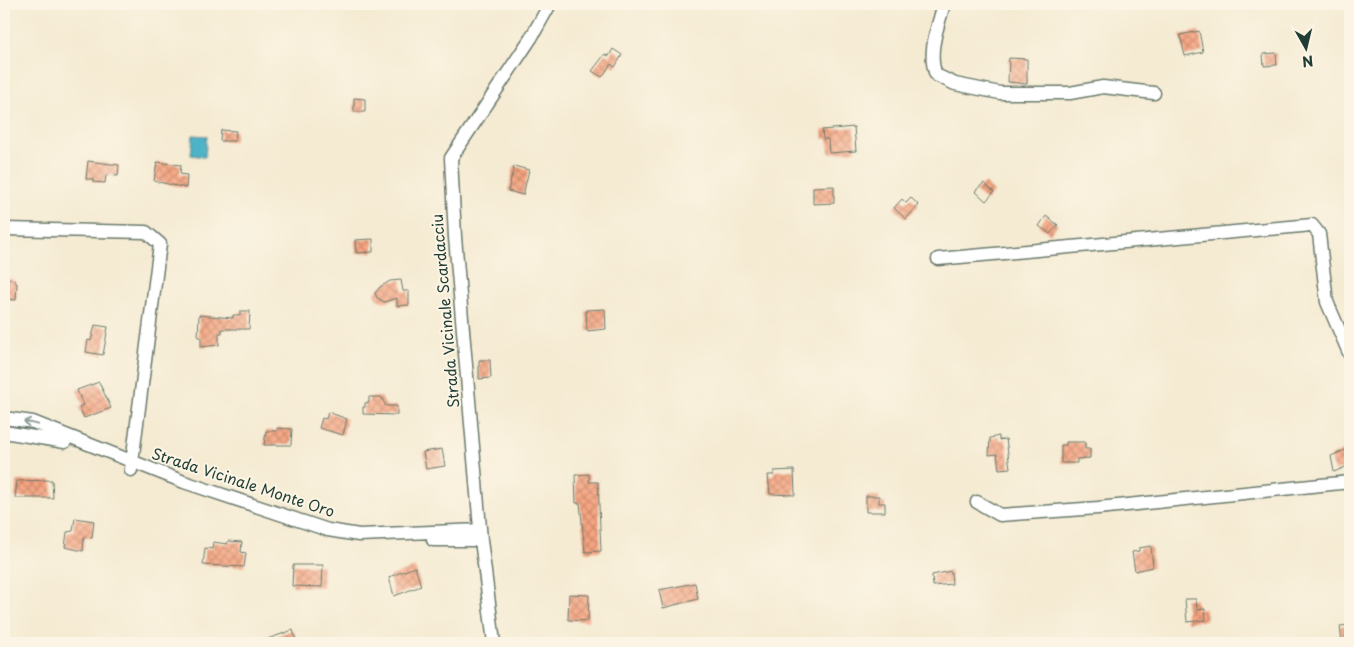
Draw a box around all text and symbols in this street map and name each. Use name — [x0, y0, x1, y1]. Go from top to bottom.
north arrow — [1282, 22, 1332, 72]
text: N — [1301, 50, 1315, 73]
street label: Strada Vicinale Scardacciu — [425, 213, 464, 409]
one-way arrow — [23, 417, 39, 427]
street label: Strada Vicinale Monte Oro — [149, 441, 338, 522]

